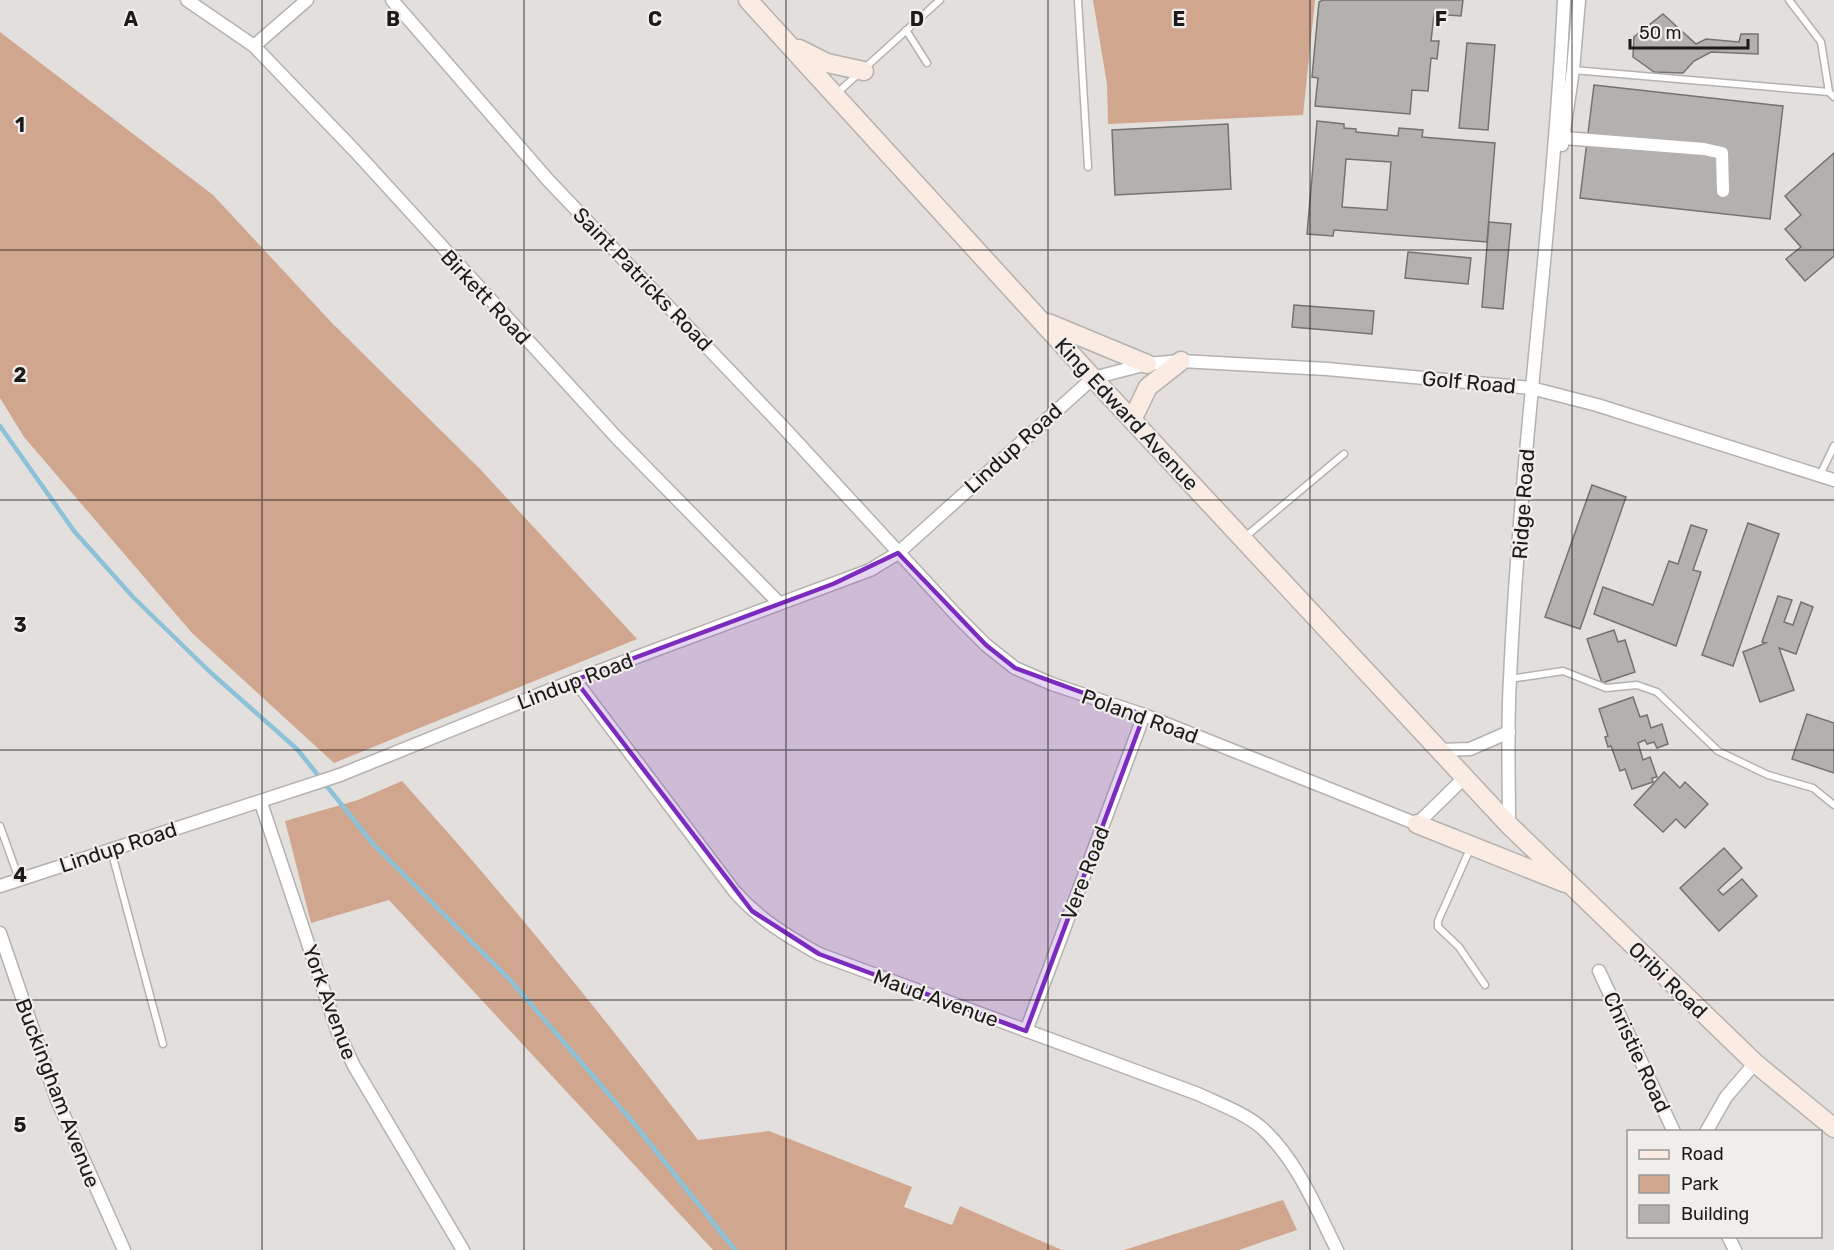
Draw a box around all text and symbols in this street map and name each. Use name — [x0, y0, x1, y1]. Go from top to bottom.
text: A — [124, 7, 139, 31]
text: B — [386, 7, 400, 31]
text: C — [648, 7, 662, 31]
text: D — [910, 7, 924, 31]
text: E — [1173, 7, 1185, 31]
text: F — [1435, 7, 1447, 31]
scale bar — [1630, 12, 1748, 50]
text: 50 m — [1639, 22, 1682, 44]
text: 1 — [15, 113, 25, 137]
street label: Saint Patricks Road — [568, 202, 718, 356]
street label: Birkett Road — [436, 244, 536, 350]
street label: King Edward Avenue — [1050, 332, 1204, 496]
text: 2 — [14, 363, 27, 387]
street label: Golf Road — [1421, 365, 1517, 399]
street label: Lindup Road — [959, 398, 1067, 498]
street label: Ridge Road — [1507, 448, 1539, 560]
text: 3 — [13, 613, 27, 637]
street label: Lindup Road — [513, 647, 637, 715]
street label: Poland Road — [1078, 683, 1202, 749]
street label: Lindup Road — [56, 816, 180, 878]
street label: Vere Road — [1056, 822, 1114, 924]
text: 4 — [13, 863, 27, 887]
street label: Oribi Road — [1623, 936, 1713, 1024]
street label: York Avenue — [298, 941, 362, 1063]
street label: Maud Avenue — [870, 964, 1002, 1032]
street label: Christie Road — [1598, 988, 1676, 1116]
street label: Buckingham Avenue — [10, 995, 106, 1191]
text: 5 — [14, 1113, 27, 1137]
legend — [1627, 1130, 1822, 1238]
text: Road — [1681, 1143, 1724, 1165]
text: Park — [1681, 1173, 1719, 1195]
text: Building — [1681, 1203, 1749, 1225]

